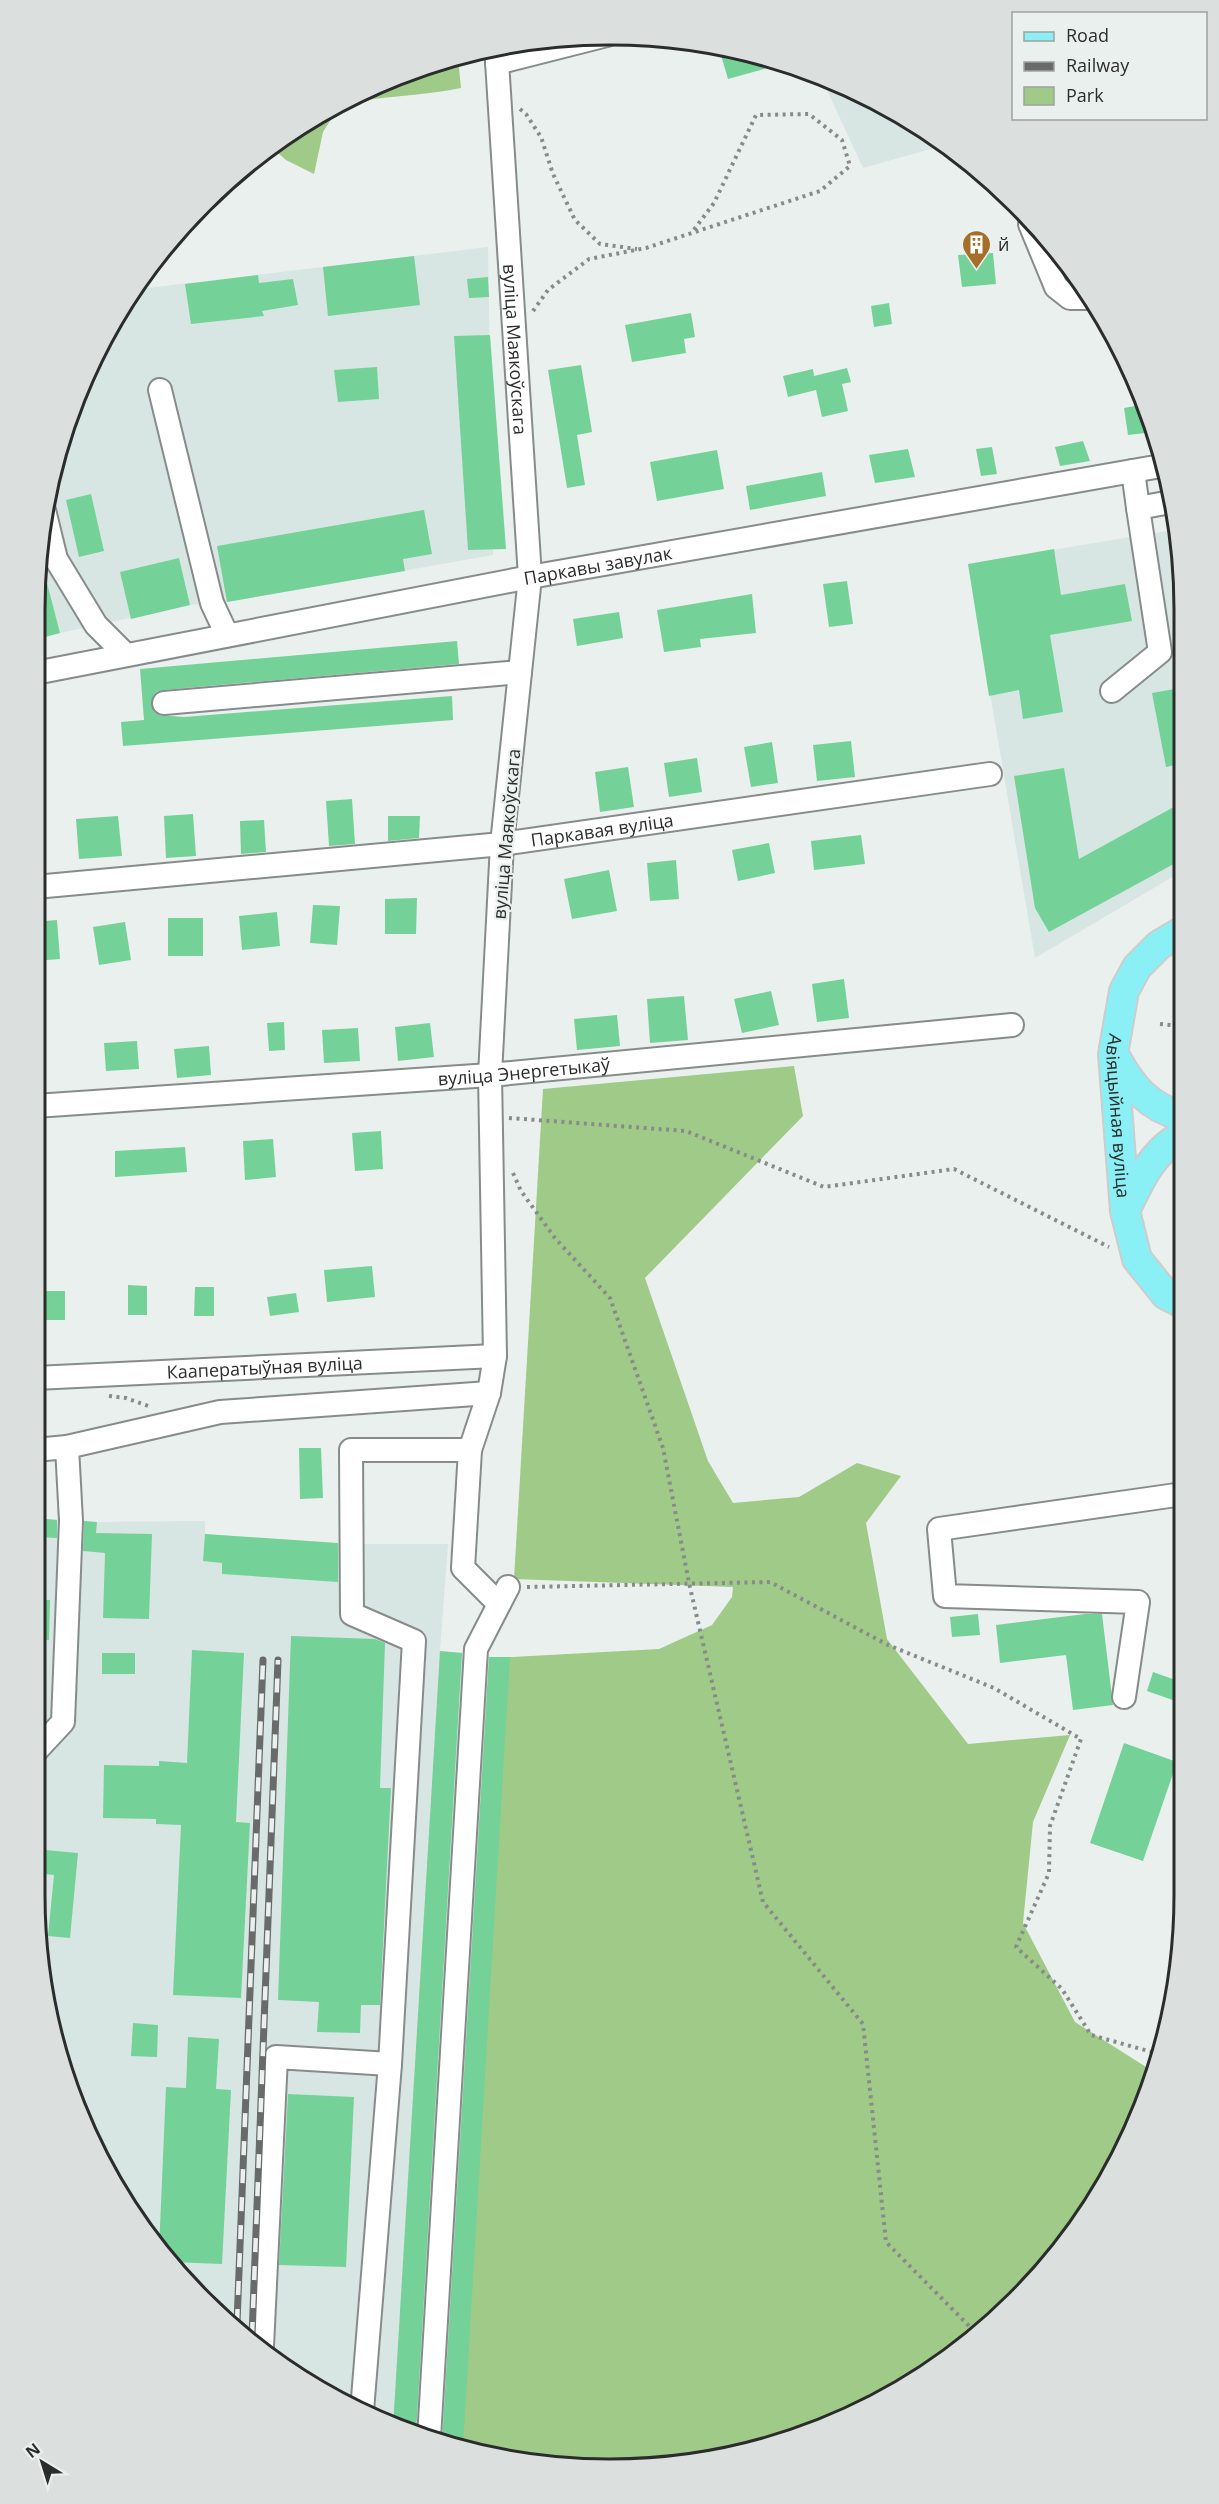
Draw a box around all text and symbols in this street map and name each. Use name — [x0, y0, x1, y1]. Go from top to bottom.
legend — [1012, 12, 1207, 120]
text: Road — [1066, 23, 1109, 47]
text: Railway — [1066, 53, 1130, 77]
text: Park — [1066, 83, 1104, 107]
building icon: й — [961, 228, 993, 270]
place label: й — [998, 232, 1009, 256]
street label: вуліца Маякоўскага — [498, 263, 533, 436]
street label: Паркавы завулак — [522, 540, 674, 590]
street label: вуліца Маякоўскага — [487, 748, 525, 920]
street label: Паркавая вуліца — [529, 808, 675, 852]
street label: Авіяцыйная вуліца — [1101, 1032, 1136, 1199]
street label: вуліца Энергетыкаў — [437, 1051, 612, 1091]
street label: Кааператыўная вуліца — [166, 1350, 363, 1384]
north arrow — [12, 2432, 72, 2492]
text: N — [21, 2438, 45, 2463]

